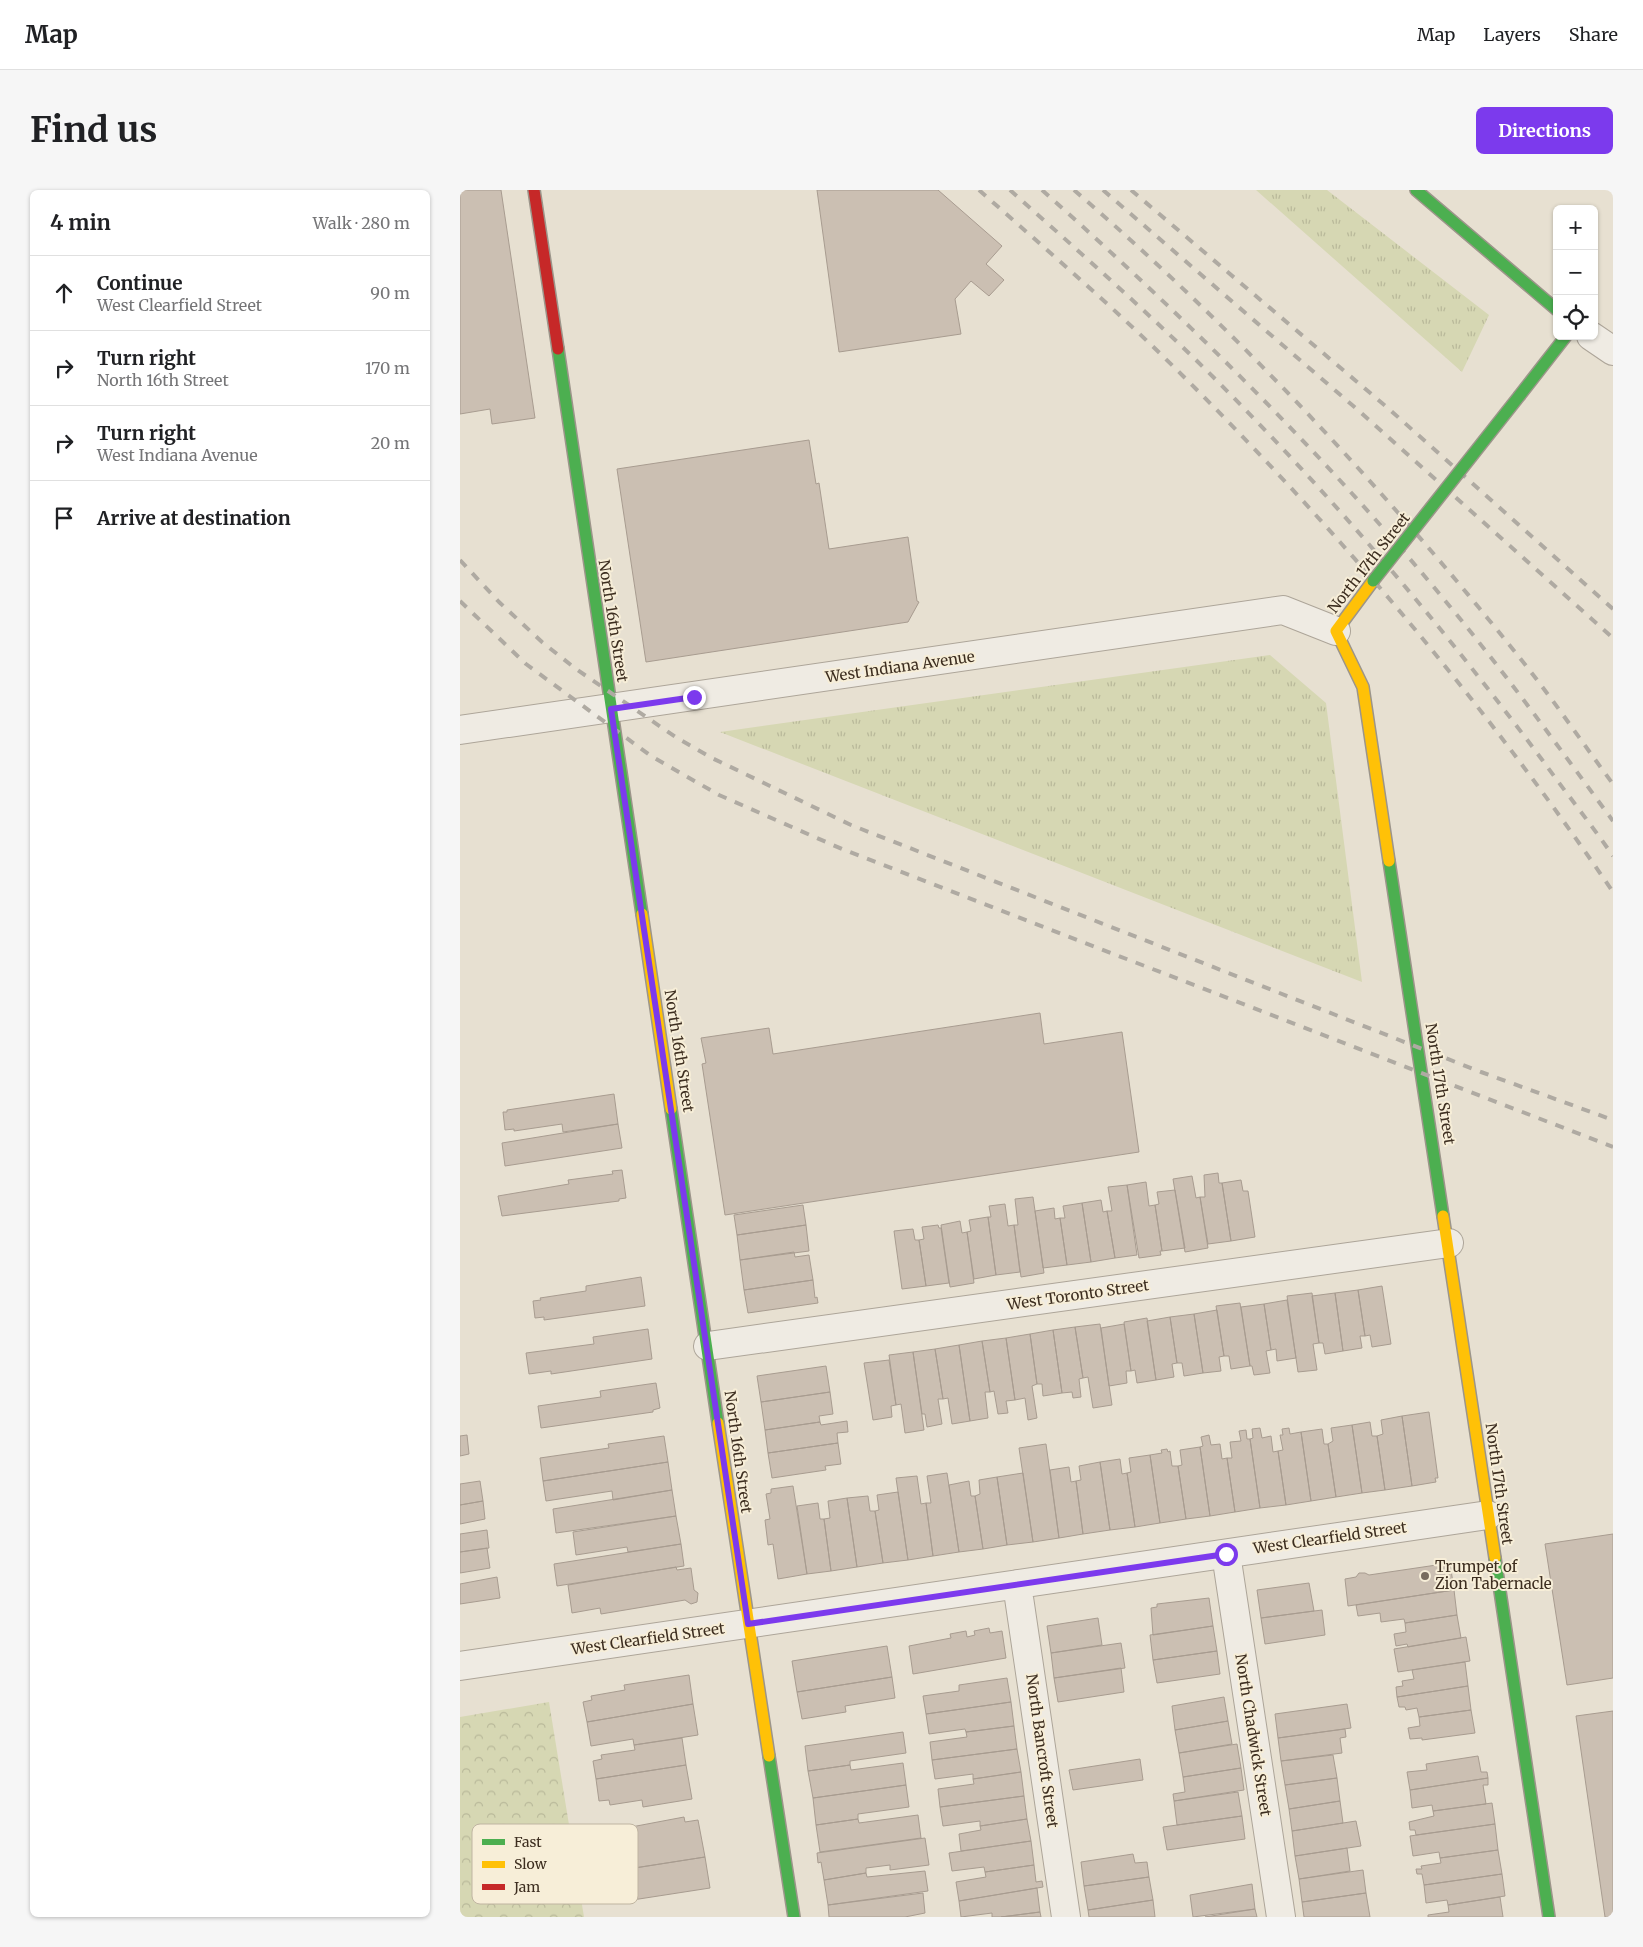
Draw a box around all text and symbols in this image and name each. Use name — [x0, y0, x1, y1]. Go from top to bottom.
text: Map — [25, 19, 78, 50]
text: Map — [1417, 23, 1455, 46]
text: Layers — [1483, 23, 1541, 46]
text: Share — [1569, 23, 1618, 46]
button: Directions — [1476, 107, 1613, 154]
text: Find us — [30, 108, 157, 152]
map controls — [1553, 205, 1598, 340]
button: + — [1553, 205, 1598, 250]
text: 4 min — [50, 209, 111, 236]
text: Walk · 280 m — [313, 213, 410, 233]
button: − — [1553, 250, 1598, 295]
text: Continue — [97, 271, 183, 295]
icon: ahead — [50, 279, 78, 307]
text: 90 m — [370, 283, 410, 303]
text: West Clearfield Street — [97, 295, 262, 315]
button: locate — [1553, 295, 1598, 340]
text: Turn right — [97, 346, 196, 370]
icon: right — [50, 354, 78, 382]
text: 170 m — [365, 358, 410, 378]
text: North 16th Street — [97, 370, 229, 390]
text: Turn right — [97, 421, 196, 445]
icon: right — [50, 429, 78, 457]
text: 20 m — [371, 433, 410, 453]
text: West Indiana Avenue — [97, 445, 258, 465]
icon: arrive — [50, 504, 78, 532]
text: Arrive at destination — [97, 506, 291, 530]
street label: North 17th Street — [1323, 508, 1414, 617]
street label: North 16th Street — [594, 558, 633, 683]
street label: West Indiana Avenue — [823, 647, 976, 687]
route end — [683, 686, 706, 709]
street label: North 16th Street — [660, 988, 699, 1113]
street label: North 17th Street — [1422, 1022, 1459, 1146]
street label: West Toronto Street — [1005, 1275, 1150, 1314]
street label: North 16th Street — [720, 1389, 757, 1515]
street label: North 17th Street — [1482, 1422, 1517, 1546]
street label: West Clearfield Street — [1251, 1517, 1408, 1558]
route start — [1215, 1543, 1238, 1566]
place label: Trumpet of Zion Tabernacle — [1435, 1557, 1552, 1593]
marker: Trumpet of Zion Tabernacle — [1419, 1570, 1431, 1582]
street label: West Clearfield Street — [569, 1618, 726, 1659]
street label: North Chadwick Street — [1231, 1652, 1276, 1818]
street label: North Bancroft Street — [1022, 1673, 1063, 1829]
legend — [472, 1824, 638, 1904]
text: Fast — [514, 1833, 542, 1851]
text: Slow — [514, 1855, 547, 1873]
text: Jam — [513, 1878, 540, 1896]

